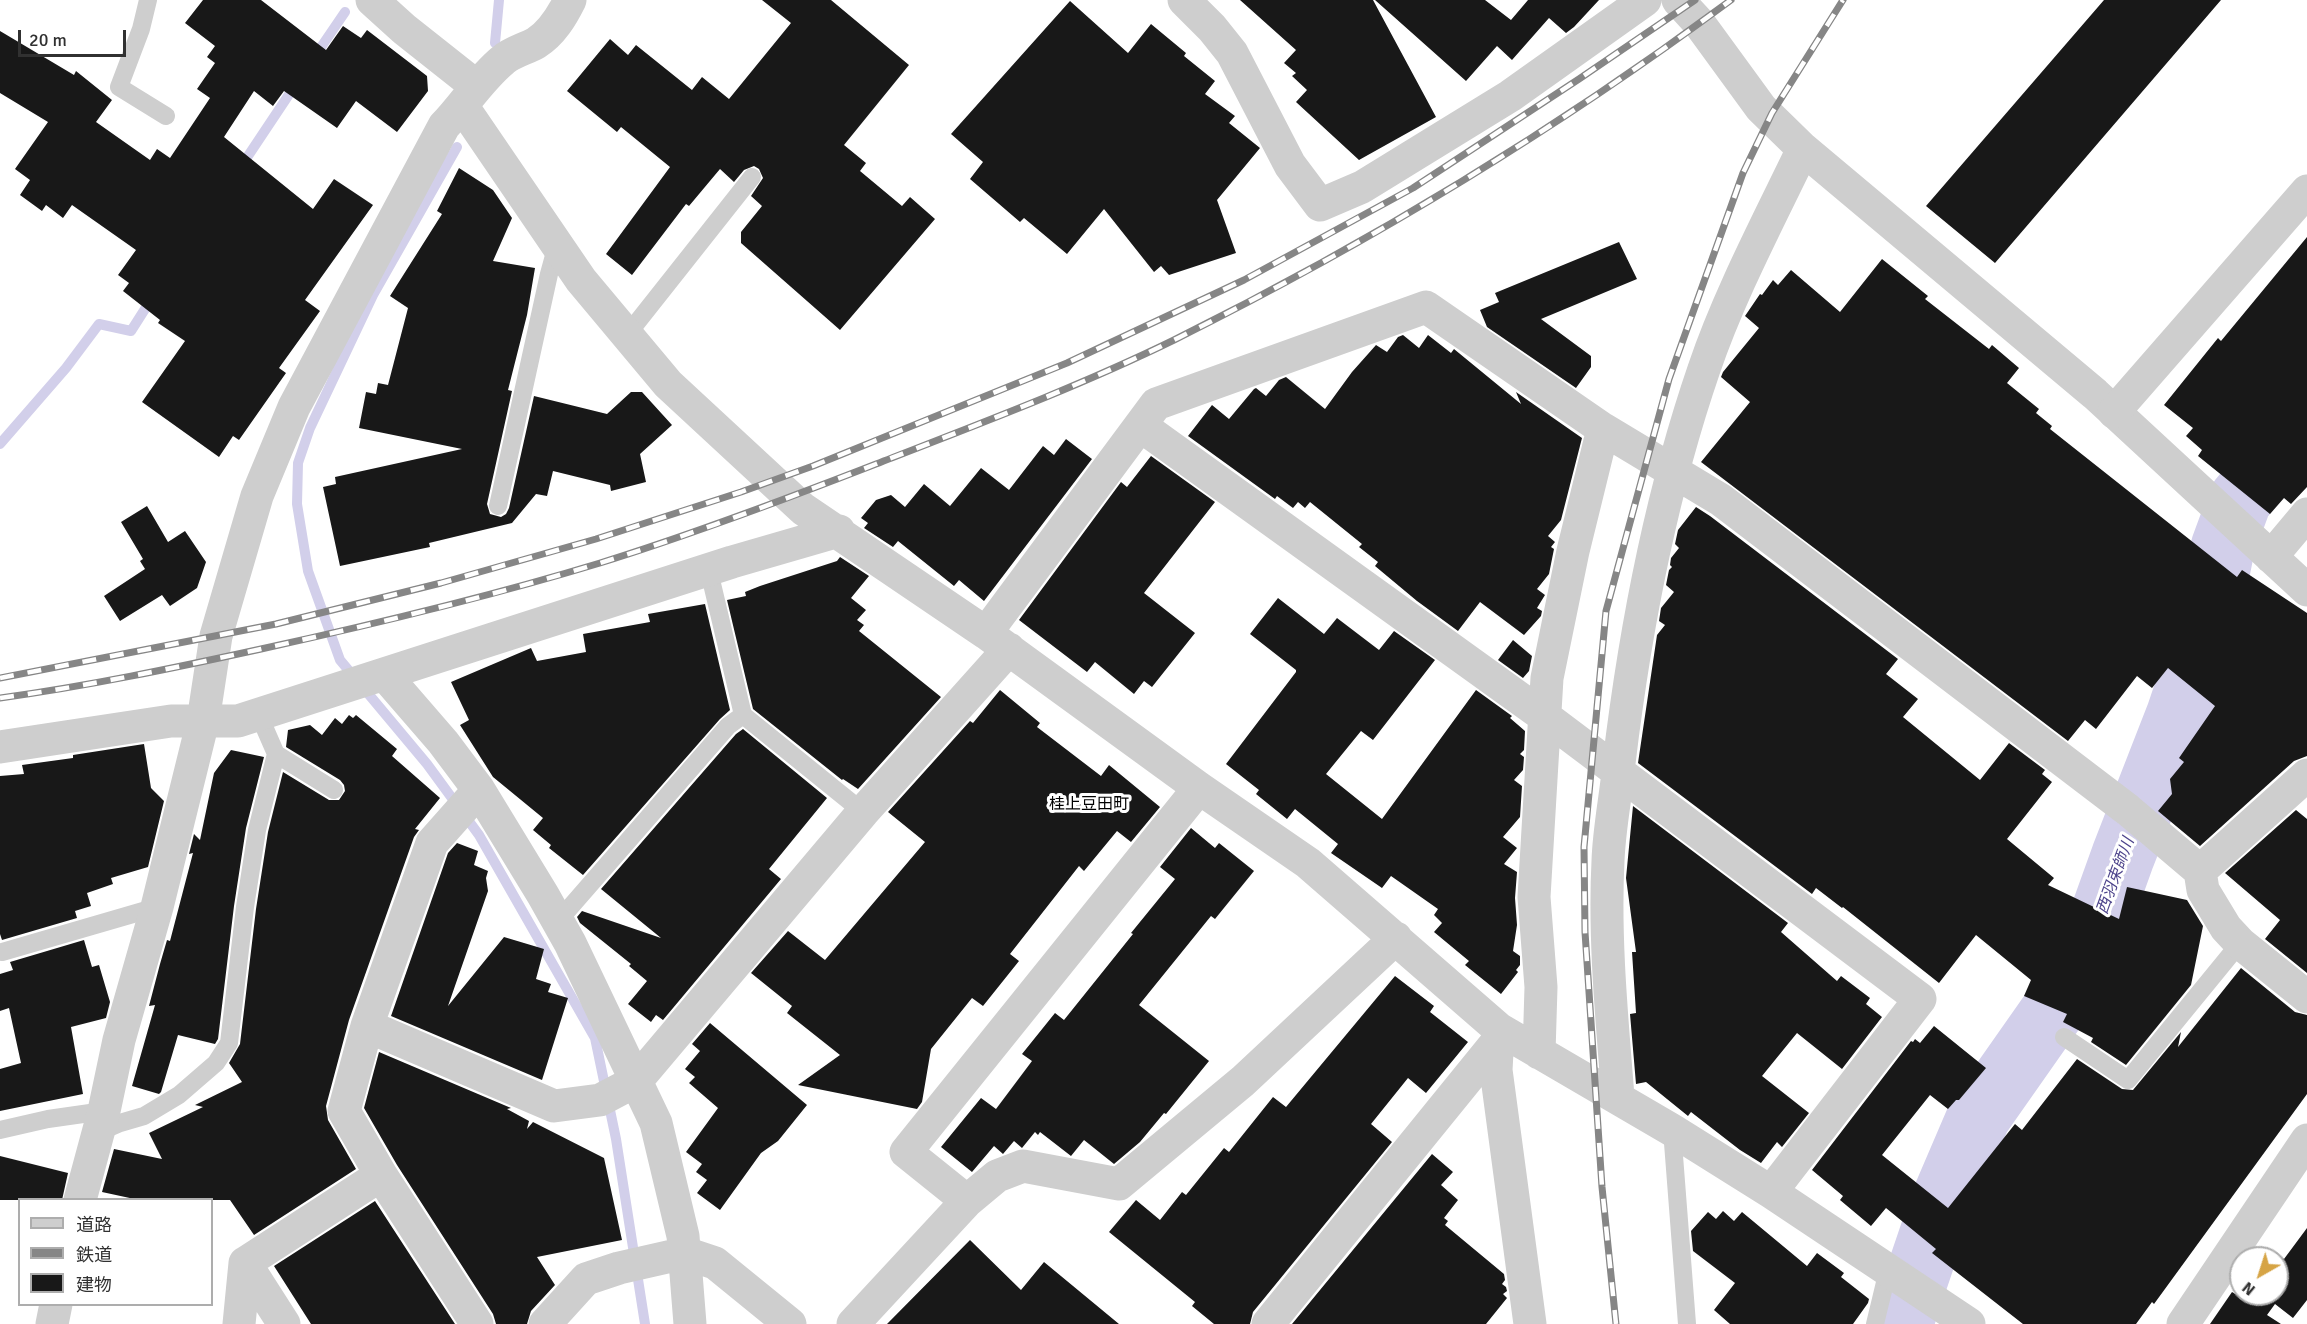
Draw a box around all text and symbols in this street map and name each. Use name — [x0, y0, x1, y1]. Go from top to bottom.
scale bar — [21, 18, 129, 56]
text: 20 m — [29, 29, 67, 51]
district label: 桂上豆田町 — [1049, 795, 1129, 815]
water label: 西羽束師川 — [2093, 835, 2139, 917]
legend — [18, 1198, 213, 1306]
text: 道路 — [76, 1214, 112, 1236]
text: 鉄道 — [76, 1244, 112, 1266]
north arrow — [2229, 1246, 2289, 1306]
text: 建物 — [76, 1274, 112, 1296]
text: N — [2238, 1277, 2260, 1300]

